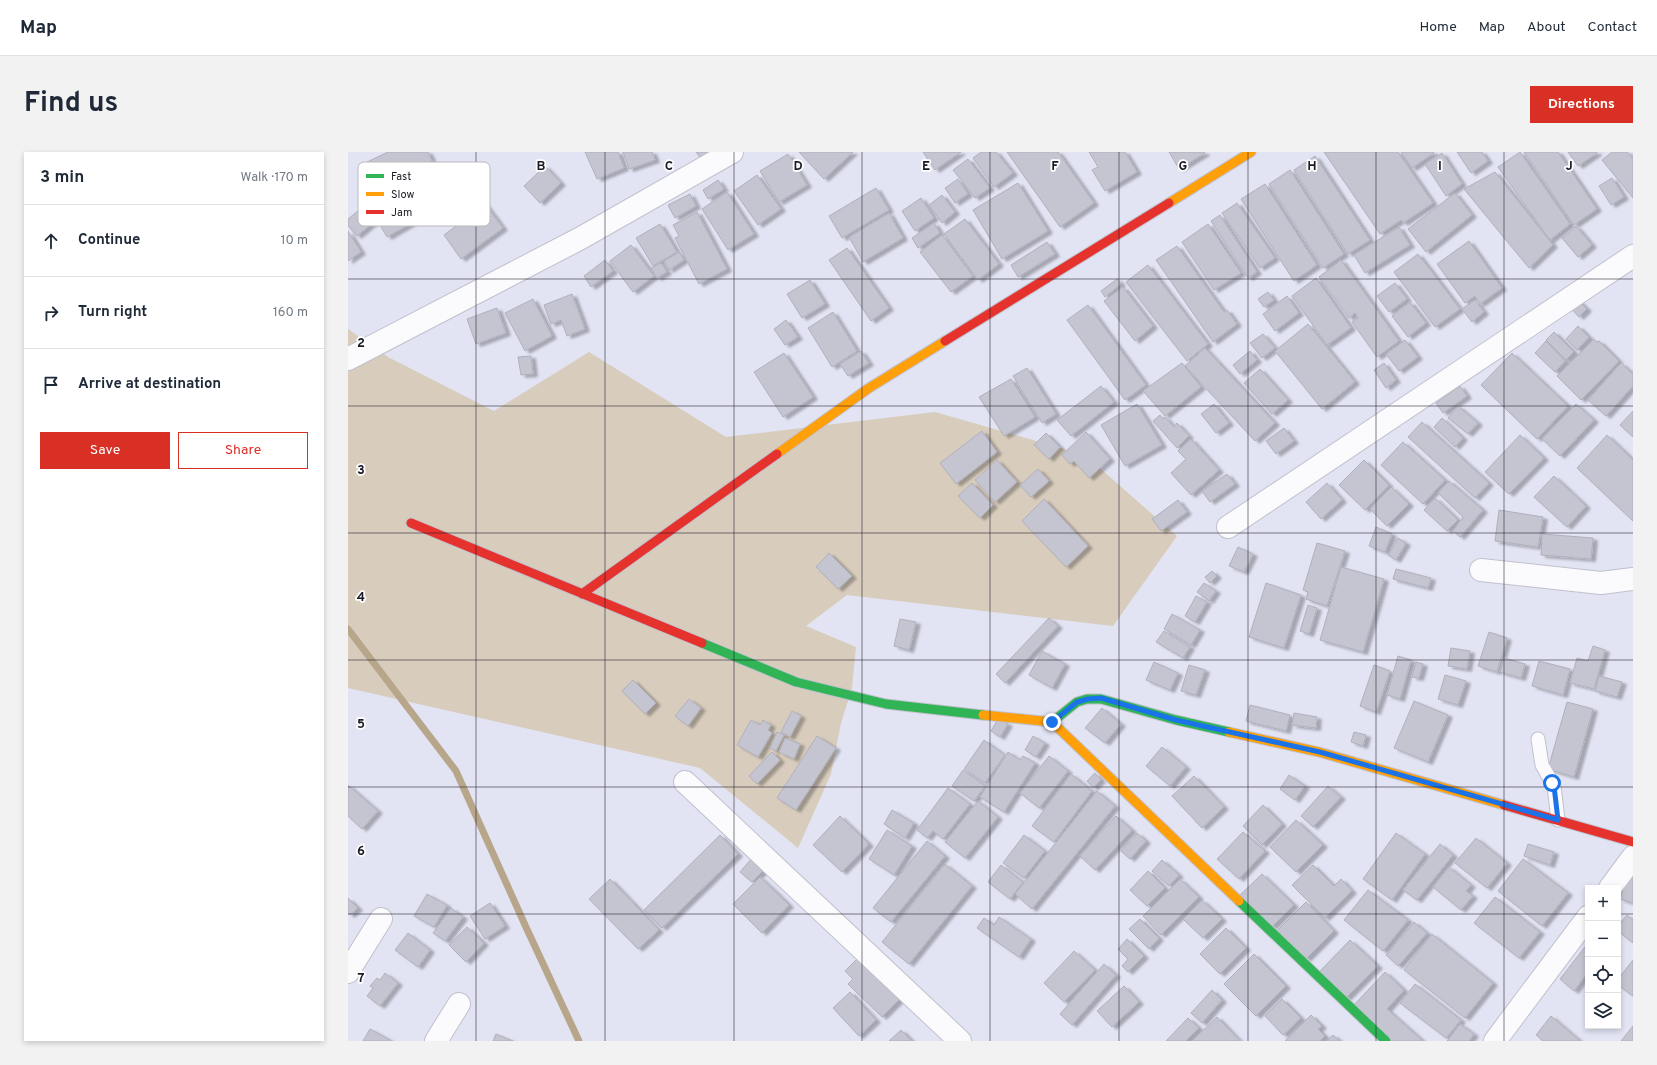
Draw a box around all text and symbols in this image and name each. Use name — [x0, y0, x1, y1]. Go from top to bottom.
text: Map — [20, 16, 57, 40]
text: Home — [1420, 19, 1457, 36]
text: Map — [1479, 19, 1505, 36]
text: About — [1527, 19, 1566, 36]
text: Contact — [1588, 19, 1637, 36]
text: Find us — [24, 86, 118, 122]
button: Directions — [1530, 86, 1633, 123]
text: B — [537, 159, 546, 175]
text: C — [665, 159, 673, 175]
text: D — [793, 159, 803, 175]
text: E — [922, 159, 930, 175]
text: F — [1051, 159, 1059, 175]
text: G — [1179, 159, 1188, 175]
text: H — [1307, 159, 1317, 175]
text: I — [1438, 159, 1442, 175]
text: J — [1565, 159, 1573, 175]
legend — [358, 162, 490, 226]
text: 3 min — [40, 167, 84, 189]
text: Walk · 170 m — [241, 170, 308, 186]
text: Fast — [391, 170, 411, 184]
text: Slow — [391, 188, 414, 202]
text: Jam — [391, 206, 412, 220]
icon: ahead — [40, 230, 62, 252]
text: Continue — [78, 231, 140, 250]
text: 10 m — [281, 233, 308, 249]
icon: right — [40, 302, 62, 324]
text: Turn right — [78, 303, 147, 322]
text: 160 m — [273, 305, 308, 321]
text: 2 — [357, 336, 365, 352]
icon: arrive — [40, 374, 62, 396]
text: Arrive at destination — [78, 375, 221, 394]
button: Save — [40, 432, 170, 469]
button: Share — [178, 432, 308, 469]
text: 3 — [357, 463, 365, 479]
text: 4 — [357, 590, 365, 606]
route end — [1043, 713, 1061, 731]
text: 5 — [357, 717, 365, 733]
route start — [1543, 774, 1561, 792]
text: 6 — [357, 844, 365, 860]
map controls — [1585, 885, 1621, 1029]
button: + — [1585, 885, 1621, 921]
button: − — [1585, 921, 1621, 957]
button: locate — [1585, 957, 1621, 993]
text: 7 — [358, 971, 365, 987]
button: layers — [1585, 993, 1621, 1029]

